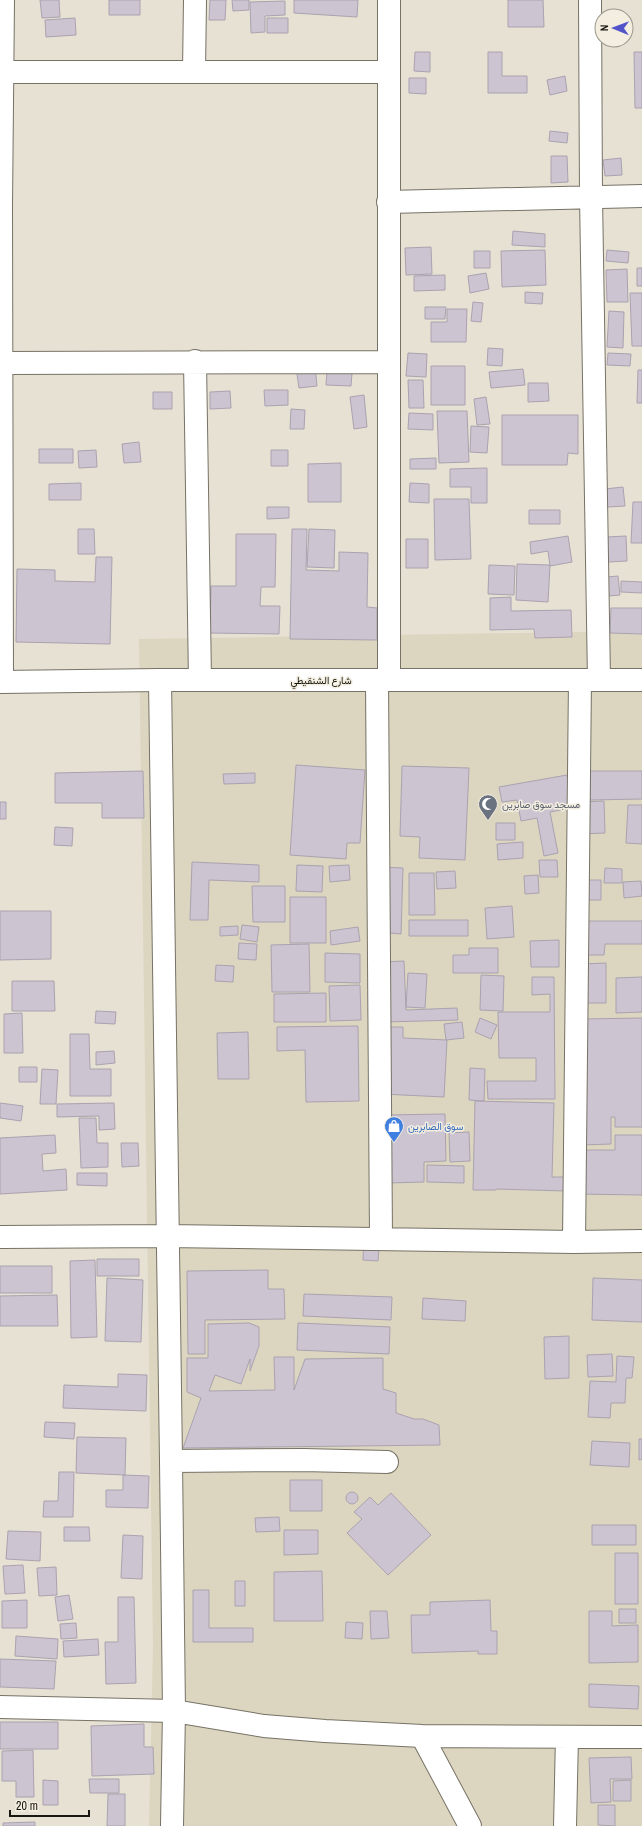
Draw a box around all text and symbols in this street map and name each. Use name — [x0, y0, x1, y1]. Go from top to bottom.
north arrow — [594, 8, 634, 48]
text: N — [597, 24, 611, 31]
street label: شارع الشنقيطي — [290, 674, 352, 689]
mosque icon: مسجد سوق صابرين — [477, 793, 499, 821]
place label: مسجد سوق صابرين — [502, 798, 580, 811]
shop icon: سوق الصابرين — [383, 1115, 405, 1143]
place label: سوق الصابرين — [408, 1120, 464, 1133]
scale bar — [10, 1792, 89, 1818]
text: 20 m — [16, 1798, 38, 1814]

